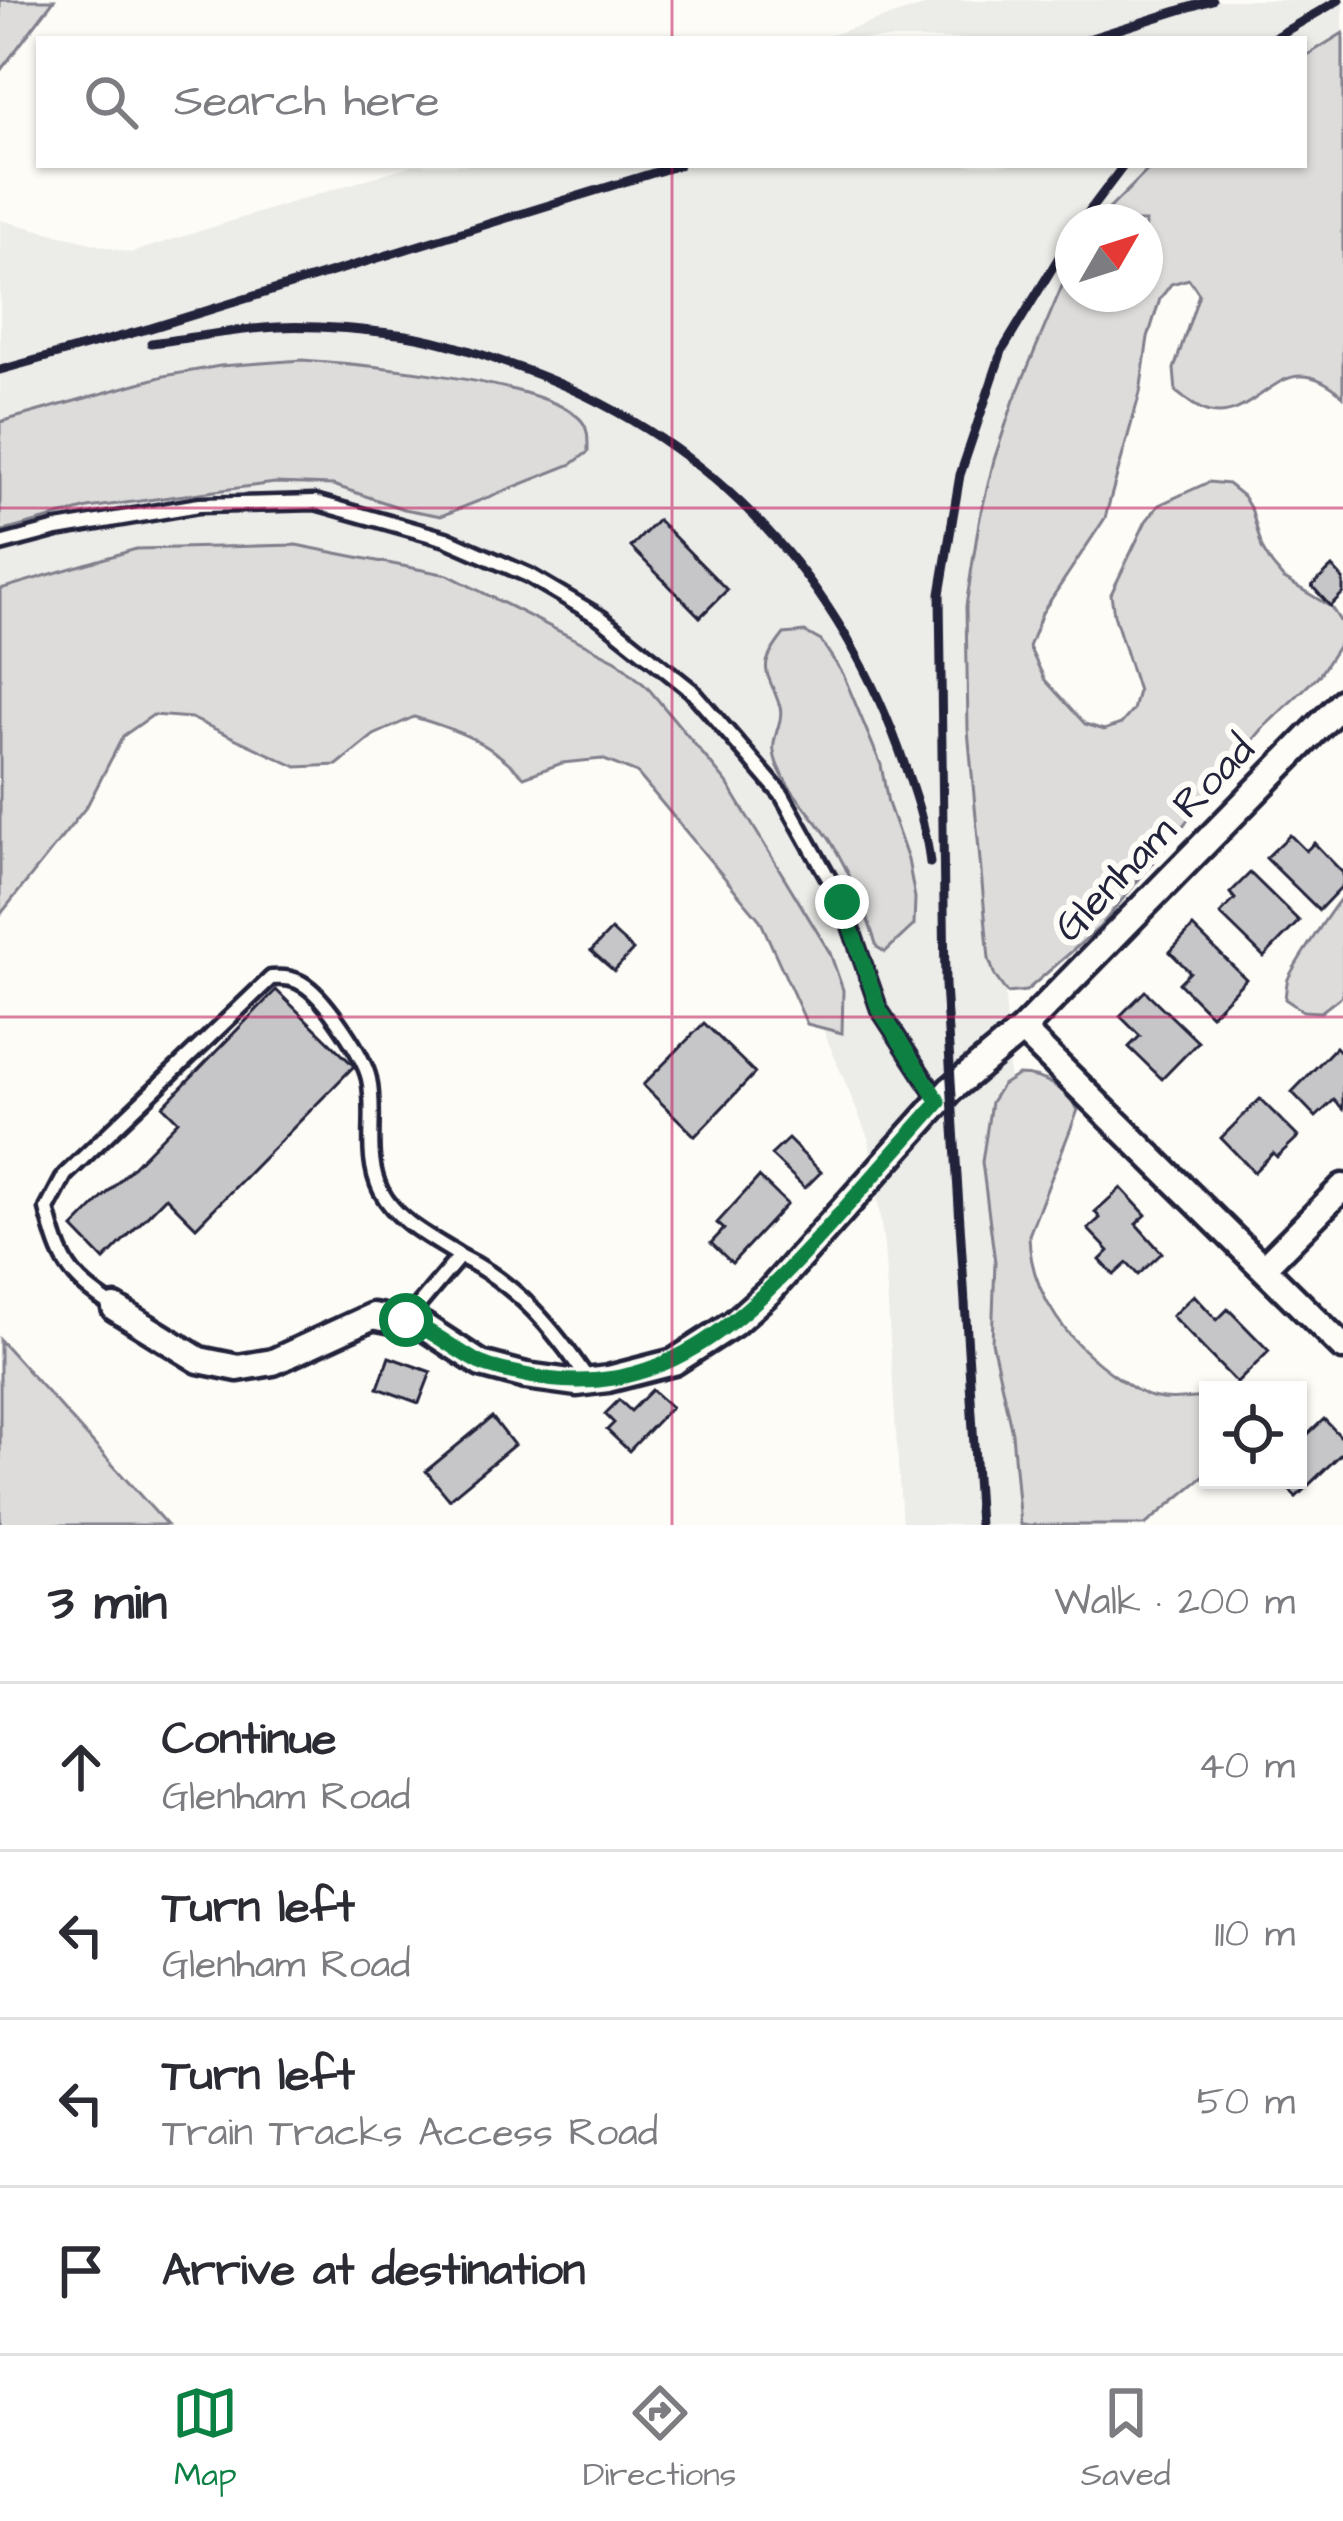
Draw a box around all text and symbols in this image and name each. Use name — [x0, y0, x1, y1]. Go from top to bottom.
search box — [36, 36, 1307, 168]
icon: search — [78, 69, 144, 135]
text: Search here — [174, 71, 440, 133]
north arrow — [1055, 204, 1163, 312]
street label: Glenham Road — [1041, 723, 1269, 955]
route end — [815, 875, 869, 929]
route start — [379, 1293, 433, 1347]
map controls — [1199, 1381, 1307, 1489]
button: locate — [1199, 1381, 1307, 1489]
text: 3 min — [48, 1568, 167, 1639]
text: Walk · 200 m — [1054, 1576, 1295, 1630]
text: Continue — [162, 1709, 336, 1771]
icon: ahead — [48, 1734, 114, 1800]
text: 40 m — [1198, 1740, 1295, 1794]
text: Glenham Road — [162, 1771, 410, 1825]
text: Turn left — [162, 1877, 355, 1939]
icon: left — [48, 1902, 114, 1968]
text: 110 m — [1214, 1908, 1295, 1962]
text: Glenham Road — [162, 1939, 410, 1993]
text: Turn left — [162, 2045, 355, 2107]
icon: left — [48, 2070, 114, 2136]
text: 50 m — [1197, 2076, 1295, 2130]
text: Train Tracks Access Road — [162, 2107, 658, 2161]
icon: arrive — [48, 2238, 114, 2304]
text: Arrive at destination — [162, 2240, 585, 2302]
tab: Map — [172, 2380, 238, 2498]
tab: Directions — [583, 2380, 736, 2498]
tab: Saved — [1081, 2380, 1171, 2498]

